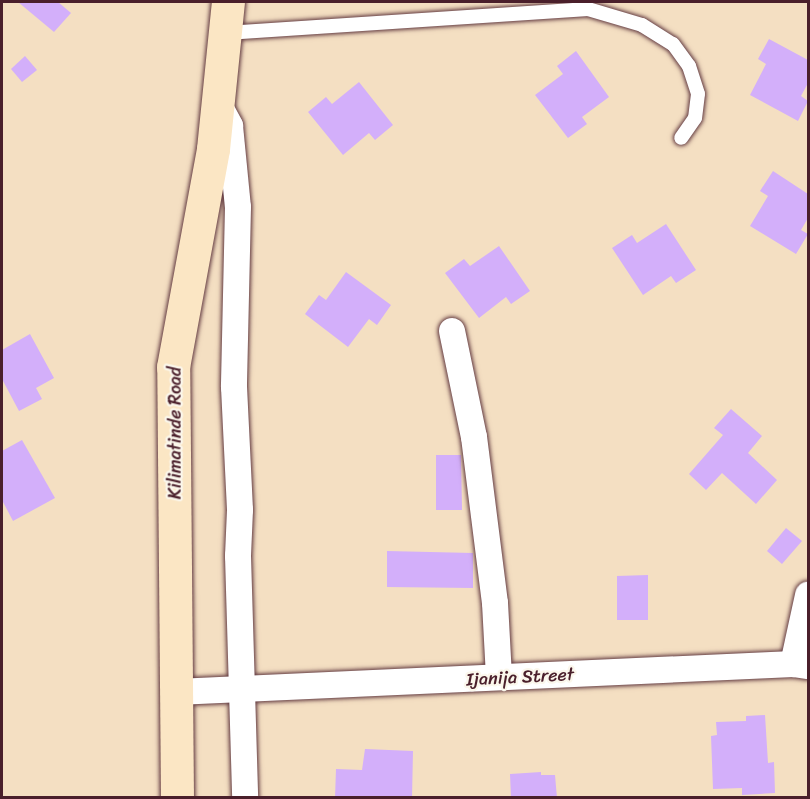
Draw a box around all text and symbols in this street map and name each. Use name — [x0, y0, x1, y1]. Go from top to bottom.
street label: Kilimatinde Road — [164, 367, 186, 499]
street label: Ijanija Street — [466, 663, 574, 691]

